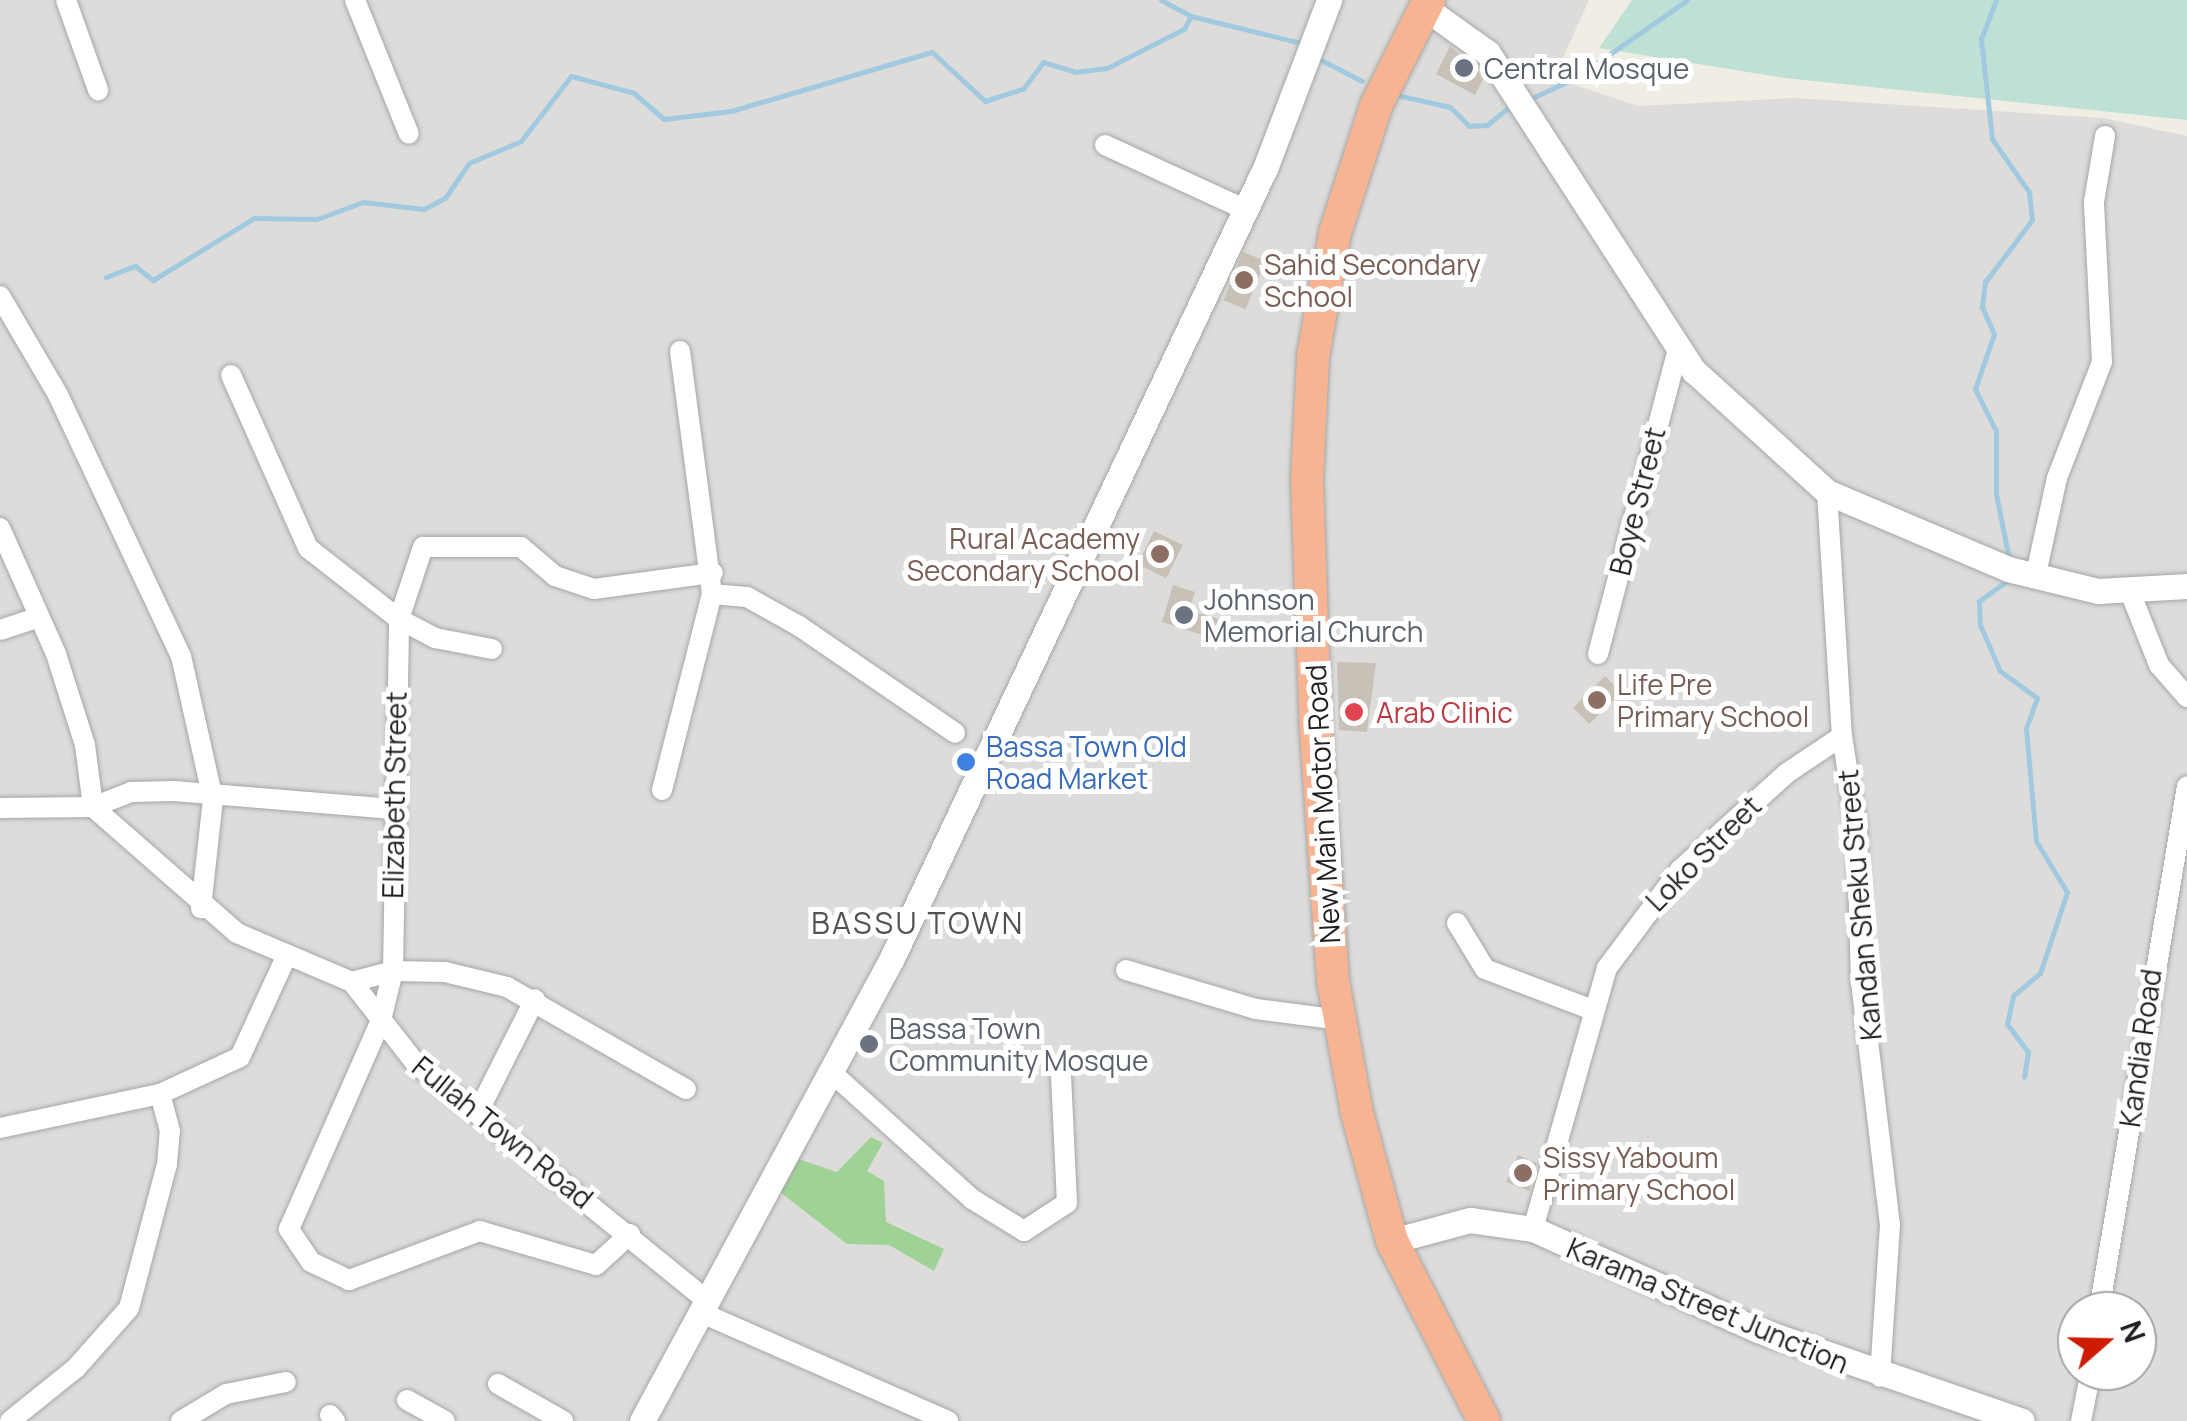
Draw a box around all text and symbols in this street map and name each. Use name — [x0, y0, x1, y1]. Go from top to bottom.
place label: Central Mosque — [1484, 51, 1689, 85]
marker: Central Mosque — [1453, 57, 1475, 79]
place label: Sahid Secondary School — [1264, 247, 1481, 313]
marker: Sahid Secondary School — [1233, 269, 1255, 291]
street label: Boye Street — [1602, 423, 1672, 579]
place label: Rural Academy Secondary School — [907, 521, 1140, 587]
marker: Rural Academy Secondary School — [1149, 543, 1171, 565]
place label: Johnson Memorial Church — [1204, 582, 1423, 648]
marker: Johnson Memorial Church — [1173, 604, 1195, 626]
street label: New Main Motor Road — [1298, 664, 1346, 944]
place label: Life Pre Primary School — [1617, 667, 1809, 733]
marker: Life Pre Primary School — [1586, 689, 1608, 711]
street label: Elizabeth Street — [375, 691, 413, 899]
place label: Arab Clinic — [1376, 695, 1513, 729]
marker: Arab Clinic — [1341, 699, 1367, 725]
place label: Bassa Town Old Road Market — [986, 729, 1187, 795]
marker: Bassa Town Old Road Market — [955, 751, 977, 773]
street label: Kandan Sheku Street — [1830, 768, 1888, 1042]
street label: Loko Street — [1638, 788, 1768, 918]
district label: BASSU TOWN — [811, 905, 1025, 941]
street label: Kandia Road — [2112, 967, 2168, 1129]
place label: Bassa Town Community Mosque — [889, 1011, 1148, 1077]
marker: Bassa Town Community Mosque — [858, 1033, 880, 1055]
street label: Fullah Town Road — [406, 1049, 600, 1215]
place label: Sissy Yaboum Primary School — [1543, 1140, 1735, 1206]
marker: Sissy Yaboum Primary School — [1512, 1162, 1534, 1184]
street label: Karama Street Junction — [1562, 1230, 1854, 1380]
north arrow — [2057, 1291, 2157, 1391]
text: N — [2112, 1315, 2155, 1347]

